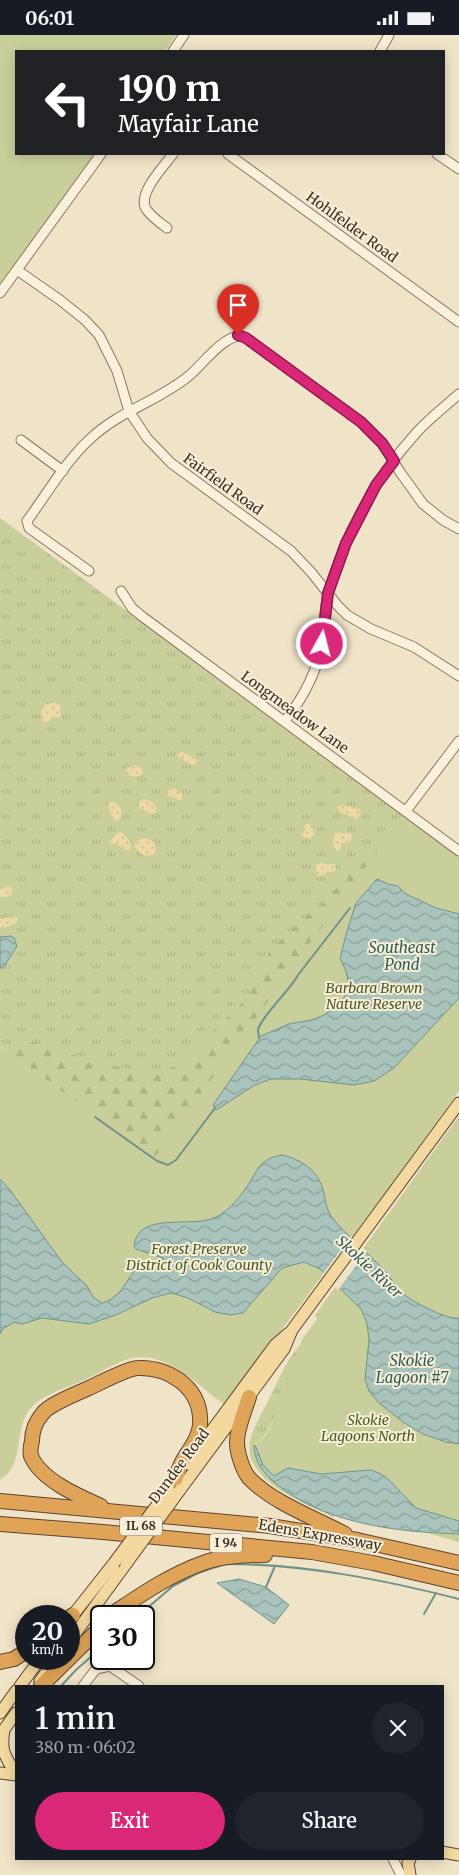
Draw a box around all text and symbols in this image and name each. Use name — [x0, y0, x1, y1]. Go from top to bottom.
text: 06:01 — [25, 6, 74, 30]
text: 190 m — [118, 67, 221, 111]
icon: left — [35, 70, 100, 135]
text: Mayfair Lane — [118, 110, 259, 138]
street label: Hohlfelder Road — [303, 188, 402, 267]
pin — [217, 284, 259, 335]
icon: arrive — [224, 291, 252, 319]
street label: Fairfield Road — [180, 449, 267, 519]
position arrow — [295, 617, 347, 669]
street label: Longmeadow Lane — [238, 667, 352, 757]
water label: Southeast Pond — [368, 938, 436, 974]
park label: Barbara Brown Nature Reserve — [326, 979, 422, 1013]
water label: Skokie River — [332, 1231, 407, 1303]
park label: Forest Preserve District of Cook County — [125, 1240, 272, 1274]
water label: Skokie Lagoon #7 — [376, 1351, 449, 1387]
park label: Skokie Lagoons North — [321, 1411, 415, 1445]
street label: Dundee Road — [145, 1424, 213, 1507]
street label: Edens Expressway — [257, 1515, 384, 1555]
road number: IL 68 — [120, 1517, 162, 1535]
road number: I 94 — [210, 1534, 242, 1553]
speed limit sign: 30 — [90, 1605, 155, 1670]
text: 20 — [32, 1615, 63, 1647]
text: km/h — [32, 1642, 63, 1657]
text: 1 min — [35, 1699, 116, 1737]
button: close — [372, 1702, 424, 1754]
text: 380 m · 06:02 — [35, 1737, 135, 1757]
button: Exit — [35, 1792, 225, 1850]
button: Share — [235, 1792, 424, 1850]

